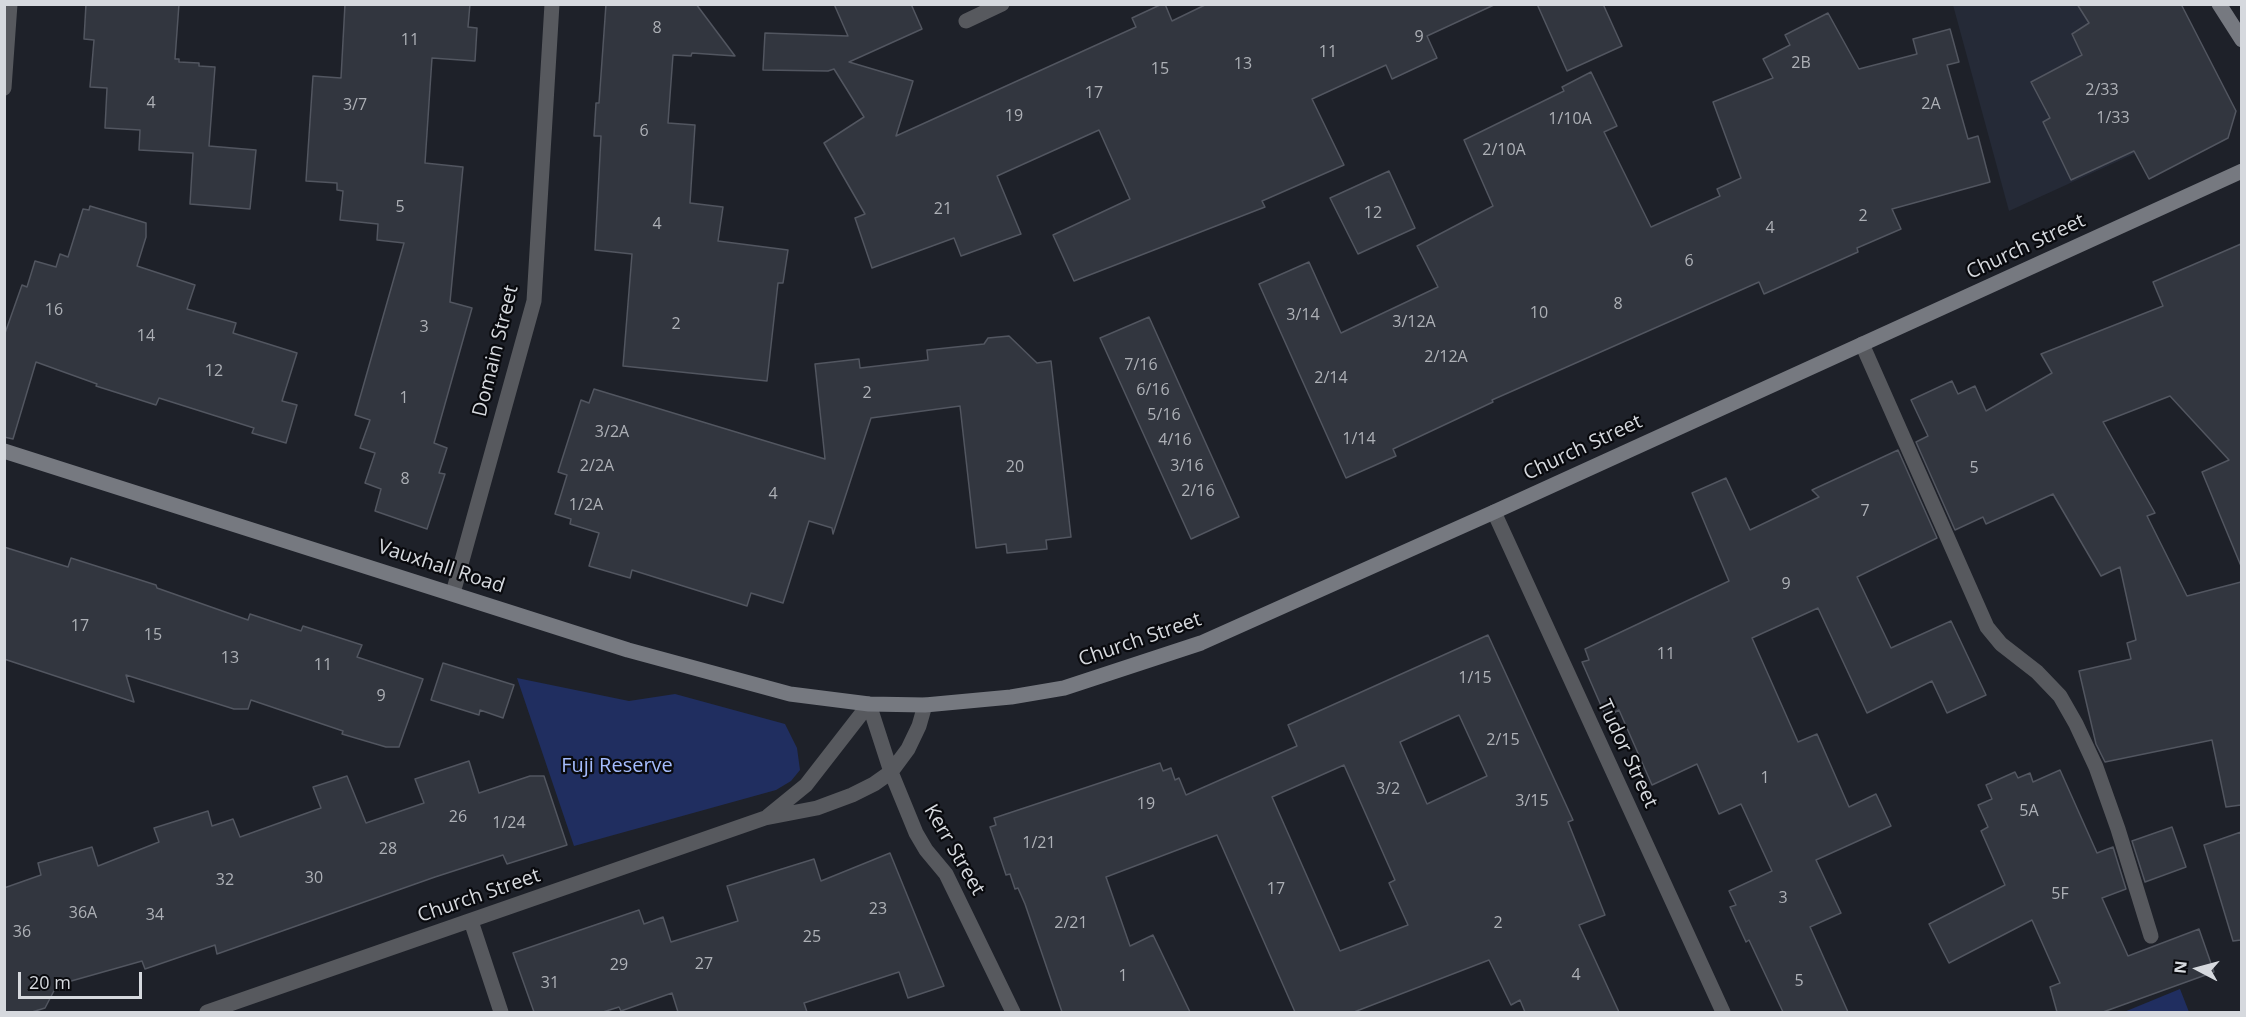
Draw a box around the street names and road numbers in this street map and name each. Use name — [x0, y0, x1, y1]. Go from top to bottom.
street label: Church Street — [1963, 209, 2089, 285]
street label: Domain Street — [468, 283, 524, 419]
street label: Church Street — [1520, 410, 1646, 486]
street label: Vauxhall Road — [374, 535, 508, 599]
street label: Church Street — [1075, 608, 1205, 672]
street label: Tudor Street — [1591, 696, 1663, 812]
street label: Kerr Street — [918, 800, 990, 900]
street label: Church Street — [414, 864, 544, 928]

